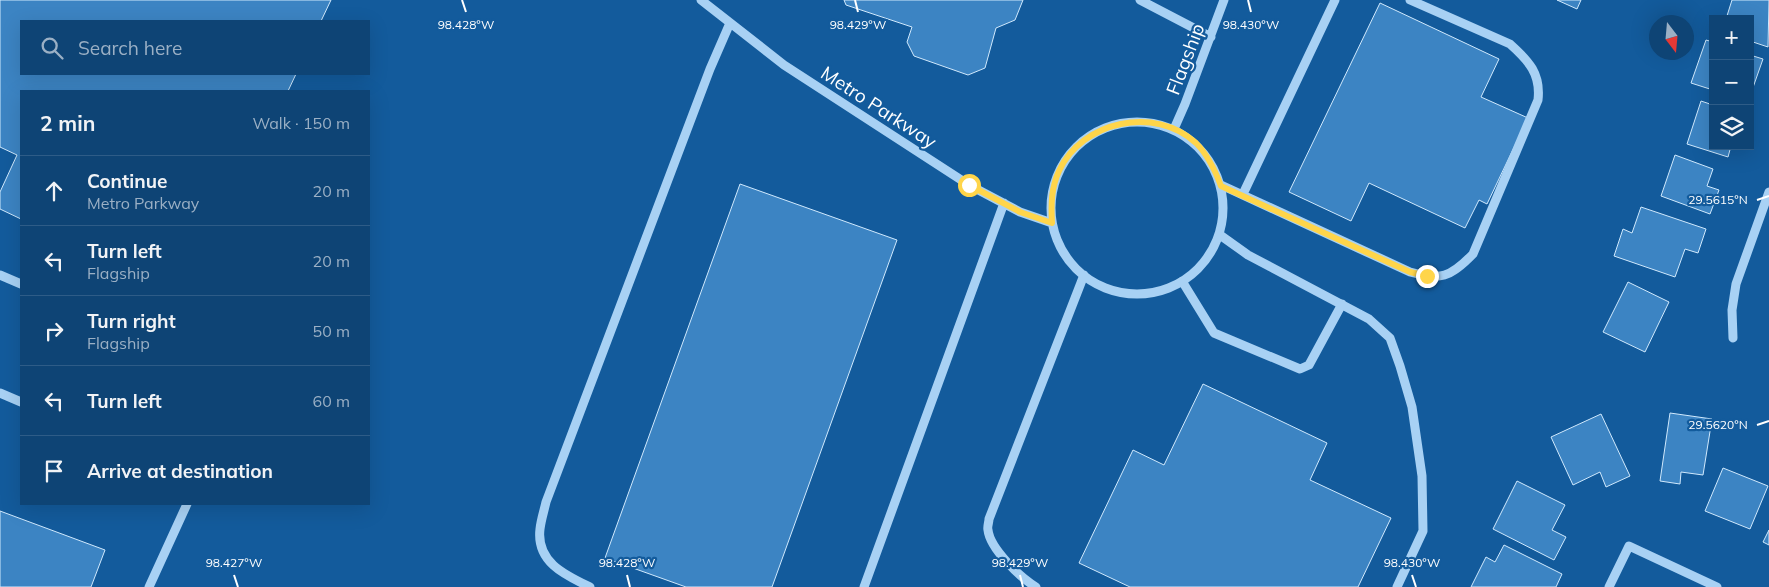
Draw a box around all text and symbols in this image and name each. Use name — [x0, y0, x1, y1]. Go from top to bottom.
north arrow — [1649, 15, 1694, 60]
map controls — [1709, 15, 1754, 150]
button: + — [1709, 15, 1754, 60]
text: 98.428°W — [438, 17, 494, 32]
text: 98.429°W — [830, 17, 886, 32]
text: 98.430°W — [1223, 17, 1279, 32]
search box — [20, 20, 370, 75]
street label: Flagship — [1160, 20, 1210, 98]
icon: search — [38, 34, 66, 62]
text: Search here — [78, 36, 182, 60]
button: − — [1709, 60, 1754, 105]
street label: Metro Parkway — [817, 61, 941, 153]
button: layers — [1709, 105, 1754, 150]
text: 2 min — [40, 110, 95, 136]
text: Walk · 150 m — [252, 113, 350, 133]
text: Continue — [87, 169, 167, 193]
route start — [958, 174, 981, 197]
icon: ahead — [40, 177, 68, 205]
text: 20 m — [313, 181, 350, 201]
text: 29.5615°N — [1688, 192, 1748, 207]
text: Metro Parkway — [87, 193, 199, 213]
text: Turn left — [87, 239, 162, 263]
icon: left — [40, 247, 68, 275]
text: 20 m — [313, 251, 350, 271]
text: Flagship — [87, 263, 150, 283]
route end — [1416, 265, 1439, 288]
text: Turn right — [87, 309, 176, 333]
icon: right — [40, 317, 68, 345]
text: 50 m — [313, 321, 350, 341]
text: Flagship — [87, 333, 150, 353]
icon: left — [40, 387, 68, 415]
text: Turn left — [87, 389, 162, 413]
text: 60 m — [313, 391, 350, 411]
text: 29.5620°N — [1688, 417, 1748, 432]
icon: arrive — [40, 457, 68, 485]
text: Arrive at destination — [87, 459, 273, 483]
text: 98.427°W — [206, 555, 262, 570]
text: 98.428°W — [599, 555, 655, 570]
text: 98.429°W — [992, 555, 1048, 570]
text: 98.430°W — [1384, 555, 1440, 570]

